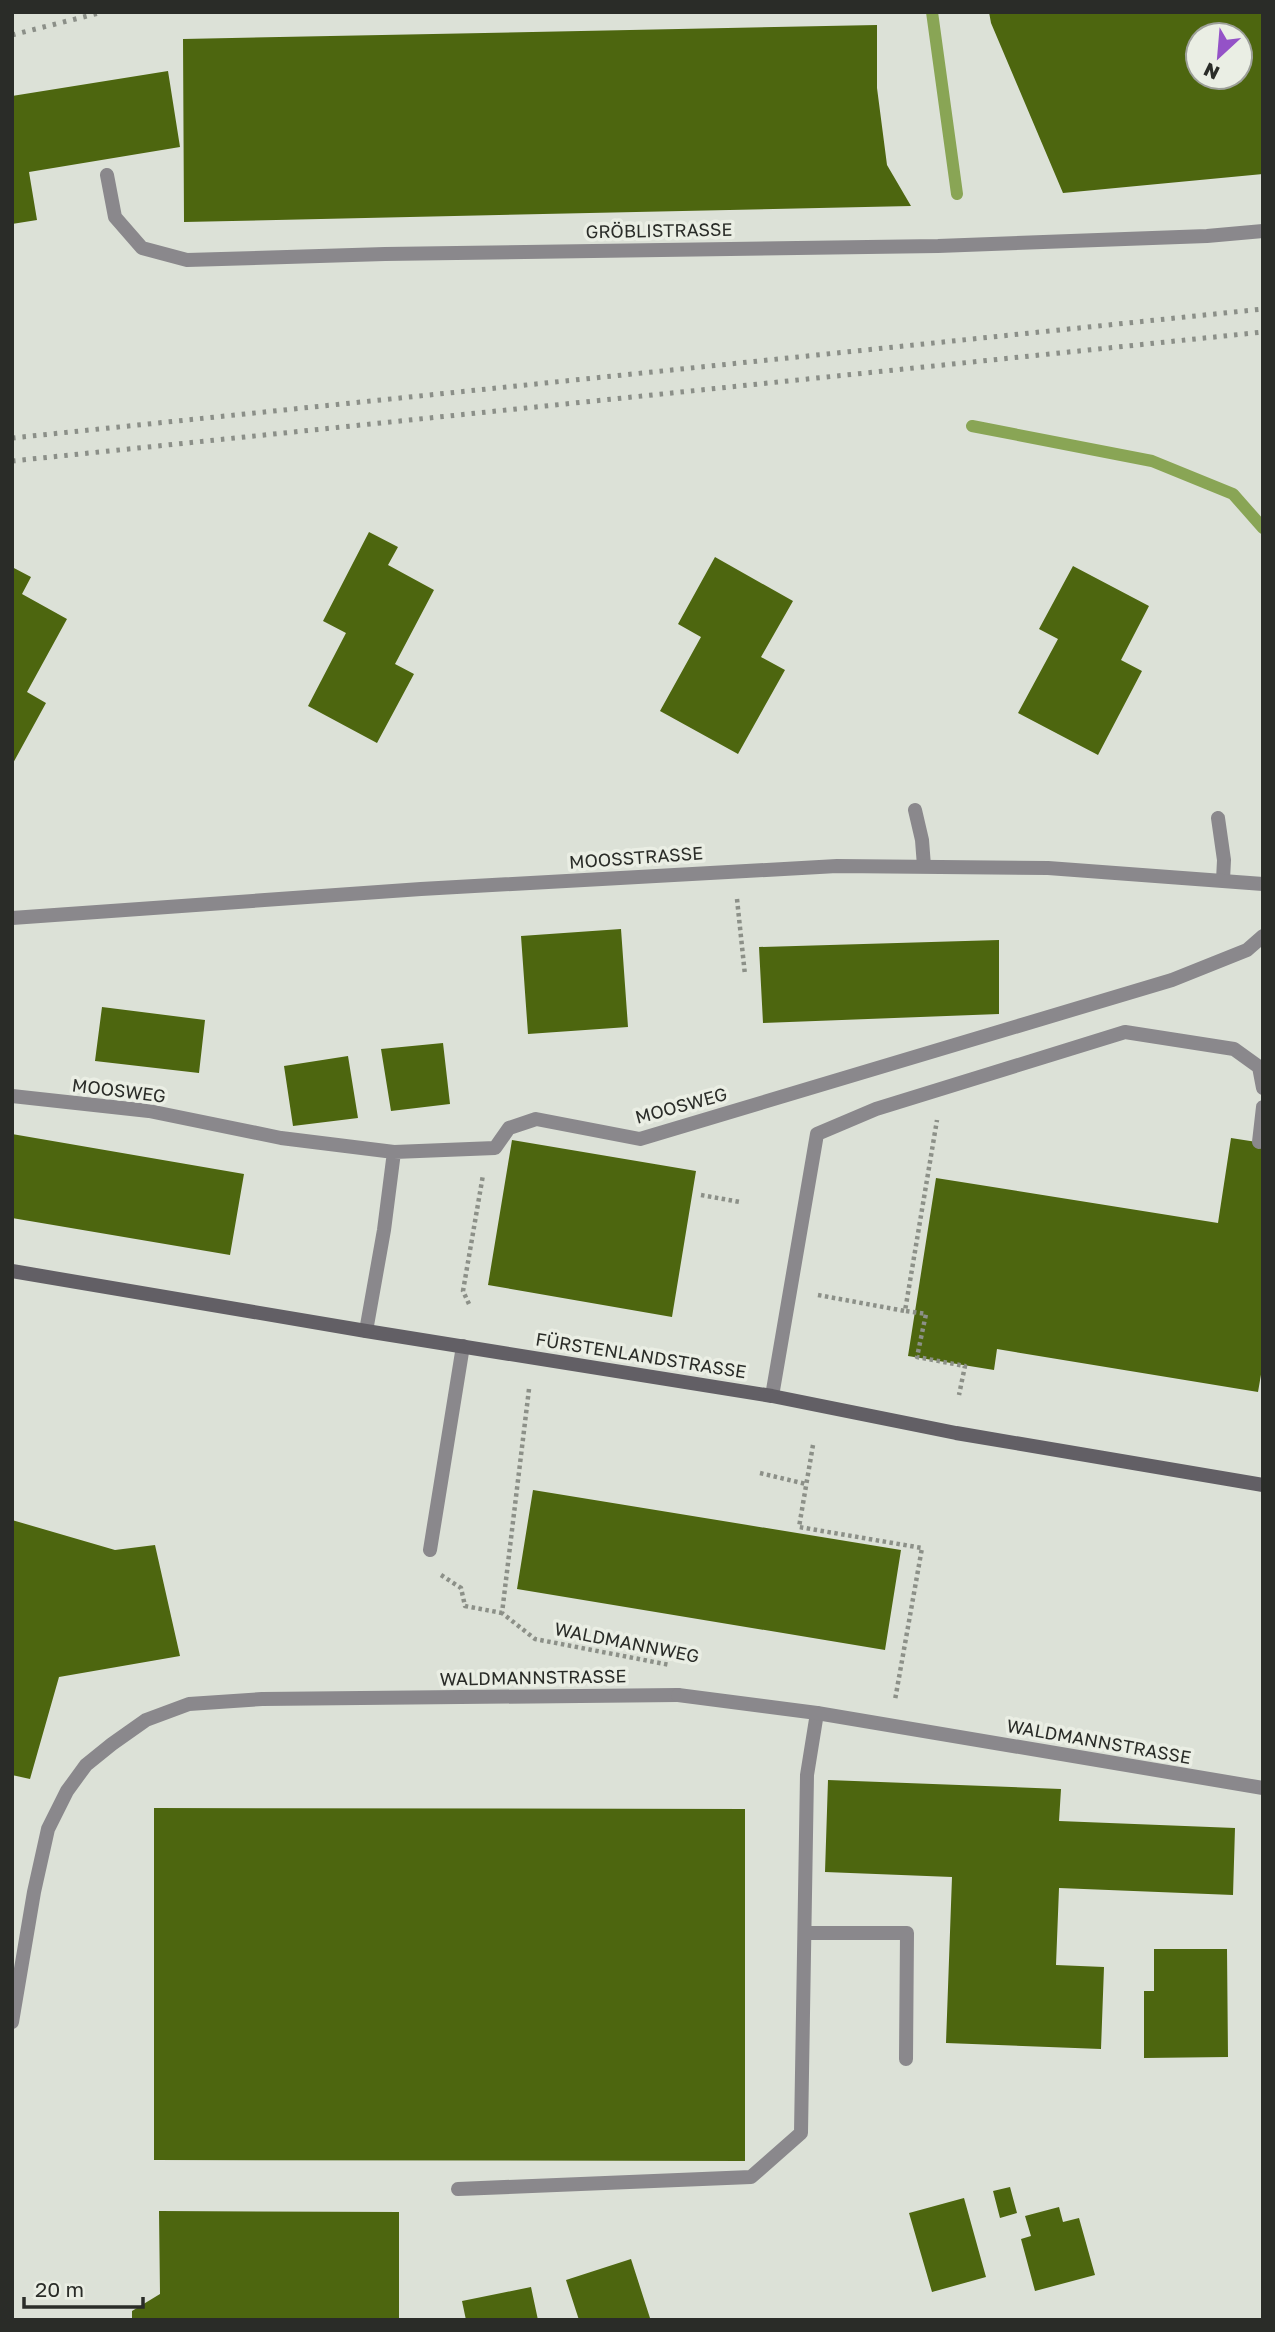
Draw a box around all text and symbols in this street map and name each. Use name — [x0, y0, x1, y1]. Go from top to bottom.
north arrow — [1184, 21, 1254, 91]
text: N — [1200, 58, 1223, 85]
street label: GRÖBLISTRASSE — [585, 218, 733, 242]
street label: MOOSSTRASSE — [568, 841, 704, 873]
street label: MOOSWEG — [71, 1073, 167, 1107]
street label: MOOSWEG — [633, 1082, 729, 1128]
street label: FÜRSTENLANDSTRASSE — [534, 1327, 748, 1383]
street label: WALDMANNWEG — [553, 1617, 701, 1667]
street label: WALDMANNSTRASSE — [439, 1664, 627, 1690]
street label: WALDMANNSTRASSE — [1005, 1714, 1193, 1768]
scale bar — [24, 2266, 144, 2310]
text: 20 m — [35, 2276, 84, 2302]

